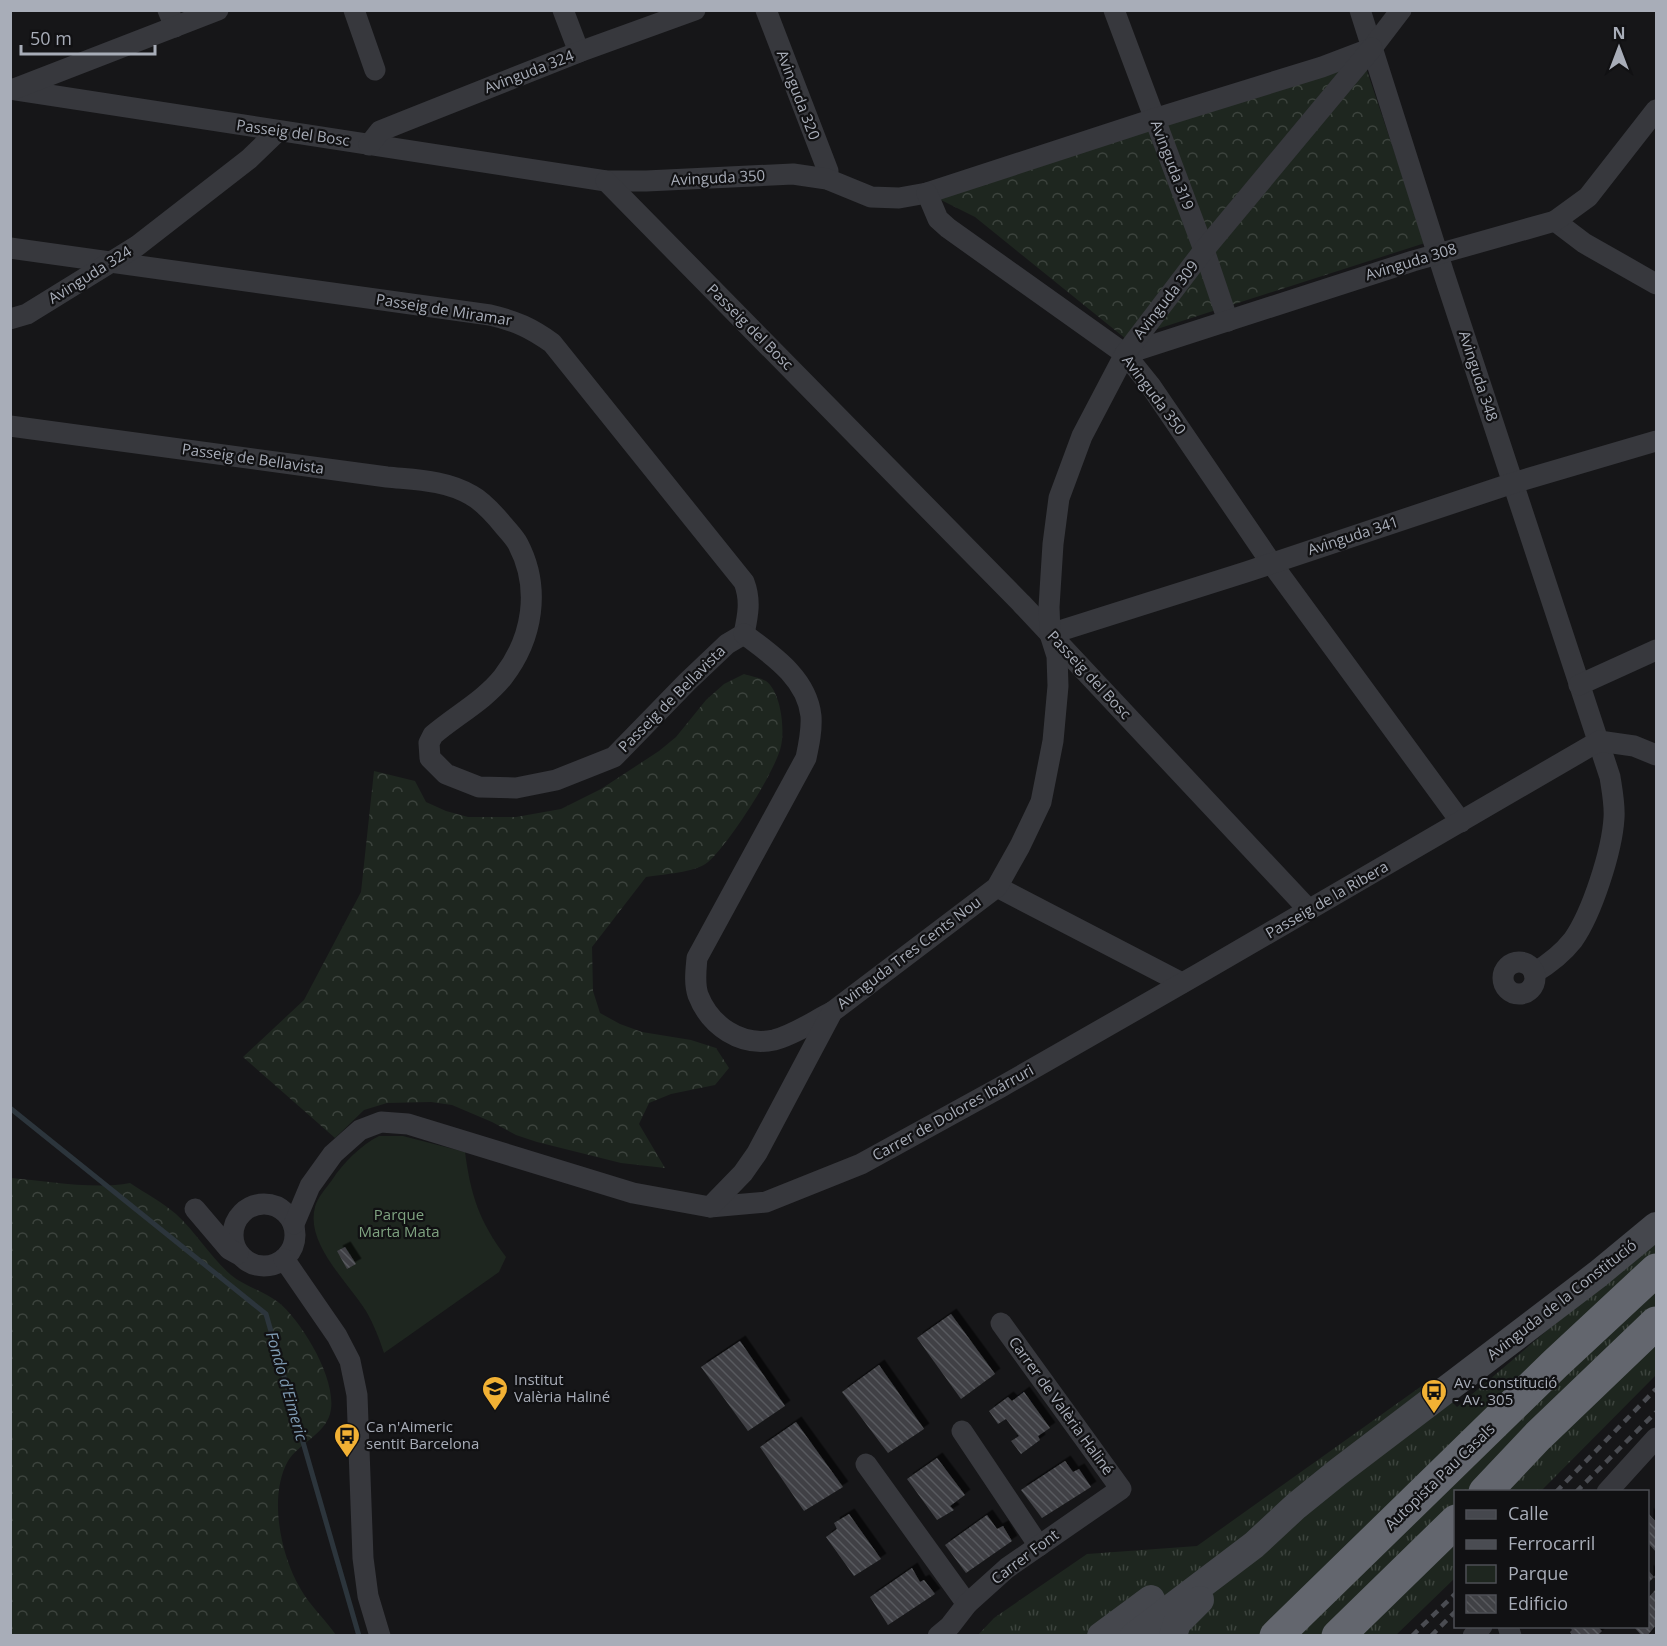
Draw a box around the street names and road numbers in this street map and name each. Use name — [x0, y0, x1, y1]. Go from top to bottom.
street label: Avinguda 324 — [481, 45, 577, 97]
street label: Avinguda 320 — [773, 47, 825, 142]
street label: Passeig del Bosc — [235, 114, 351, 150]
street label: Avinguda 319 — [1147, 117, 1199, 212]
street label: Avinguda 350 — [670, 165, 766, 189]
street label: Avinguda 308 — [1363, 238, 1459, 284]
street label: Avinguda 324 — [44, 240, 135, 308]
street label: Avinguda 309 — [1128, 256, 1202, 343]
street label: Passeig del Bosc — [703, 279, 798, 374]
street label: Passeig de Miramar — [375, 288, 514, 330]
street label: Avinguda 348 — [1455, 328, 1503, 424]
street label: Avinguda 350 — [1118, 351, 1191, 438]
street label: Passeig de Bellavista — [181, 438, 326, 478]
street label: Avinguda 341 — [1305, 511, 1401, 559]
street label: Passeig del Bosc — [1043, 626, 1136, 723]
street label: Passeig de Bellavista — [613, 640, 729, 756]
street label: Passeig de la Ribera — [1262, 856, 1391, 942]
street label: Avinguda Tres Cents Nou — [832, 891, 985, 1013]
street label: Carrer de Dolores Ibárruri — [868, 1059, 1037, 1165]
street label: Avinguda de la Constitució — [1482, 1234, 1640, 1364]
street label: Carrer de Valèria Haliné — [1005, 1332, 1119, 1479]
street label: Autopista Pau Casals — [1380, 1419, 1499, 1534]
street label: Carrer Font — [987, 1524, 1062, 1588]

